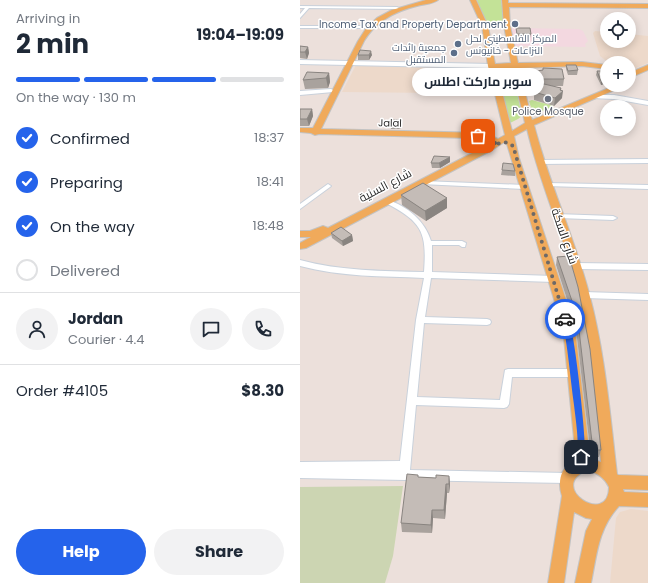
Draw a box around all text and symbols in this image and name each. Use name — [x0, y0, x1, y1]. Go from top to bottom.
text: Arriving in — [16, 9, 80, 28]
map controls — [600, 12, 636, 136]
button: locate — [600, 12, 636, 48]
place label: Income Tax and Property Department — [319, 17, 507, 32]
marker: Income Tax and Property Department — [510, 19, 520, 29]
text: 19:04–19:09 — [196, 24, 284, 45]
text: 2 min — [16, 26, 89, 62]
place label: المركز الفلسطيني لحل النزاعات - خانيونس — [466, 31, 557, 58]
marker: المركز الفلسطيني لحل النزاعات - خانيونس — [453, 39, 463, 49]
place label: جمعية رائدات المستقبل — [392, 40, 446, 67]
marker: جمعية رائدات المستقبل — [449, 48, 459, 58]
button: + — [600, 56, 636, 92]
callout: سوبر ماركت اطلس — [412, 68, 544, 96]
text: سوبر ماركت اطلس — [424, 72, 532, 91]
text: On the way · 130 m — [16, 88, 136, 107]
marker: Police Mosque — [543, 94, 553, 104]
button: − — [600, 100, 636, 136]
place label: Police Mosque — [512, 104, 584, 119]
street label: Jalal — [378, 115, 402, 131]
pin — [461, 119, 495, 153]
icon: bag — [467, 125, 489, 147]
icon: check — [16, 127, 38, 149]
text: Confirmed — [50, 128, 130, 149]
text: 18:37 — [254, 128, 284, 147]
street label: شارع السنية — [356, 164, 414, 206]
icon: check — [16, 171, 38, 193]
text: Preparing — [50, 172, 123, 193]
text: 18:41 — [257, 172, 284, 191]
street label: شارع السكة — [547, 206, 583, 266]
icon: check — [16, 215, 38, 237]
text: On the way — [50, 216, 135, 237]
text: 18:48 — [252, 216, 284, 235]
text: Delivered — [50, 260, 120, 281]
courier — [545, 299, 585, 339]
button: person — [16, 308, 58, 350]
text: Jordan — [68, 308, 123, 329]
button: chat — [190, 308, 232, 350]
button: phone — [242, 308, 284, 350]
icon: car — [554, 308, 576, 330]
text: Courier · 4.4 — [68, 330, 144, 349]
text: Order #4105 — [16, 380, 108, 401]
text: $8.30 — [241, 380, 284, 401]
pin — [564, 440, 598, 474]
icon: home — [570, 446, 592, 468]
button: Help — [16, 529, 146, 575]
button: Share — [154, 529, 284, 575]

